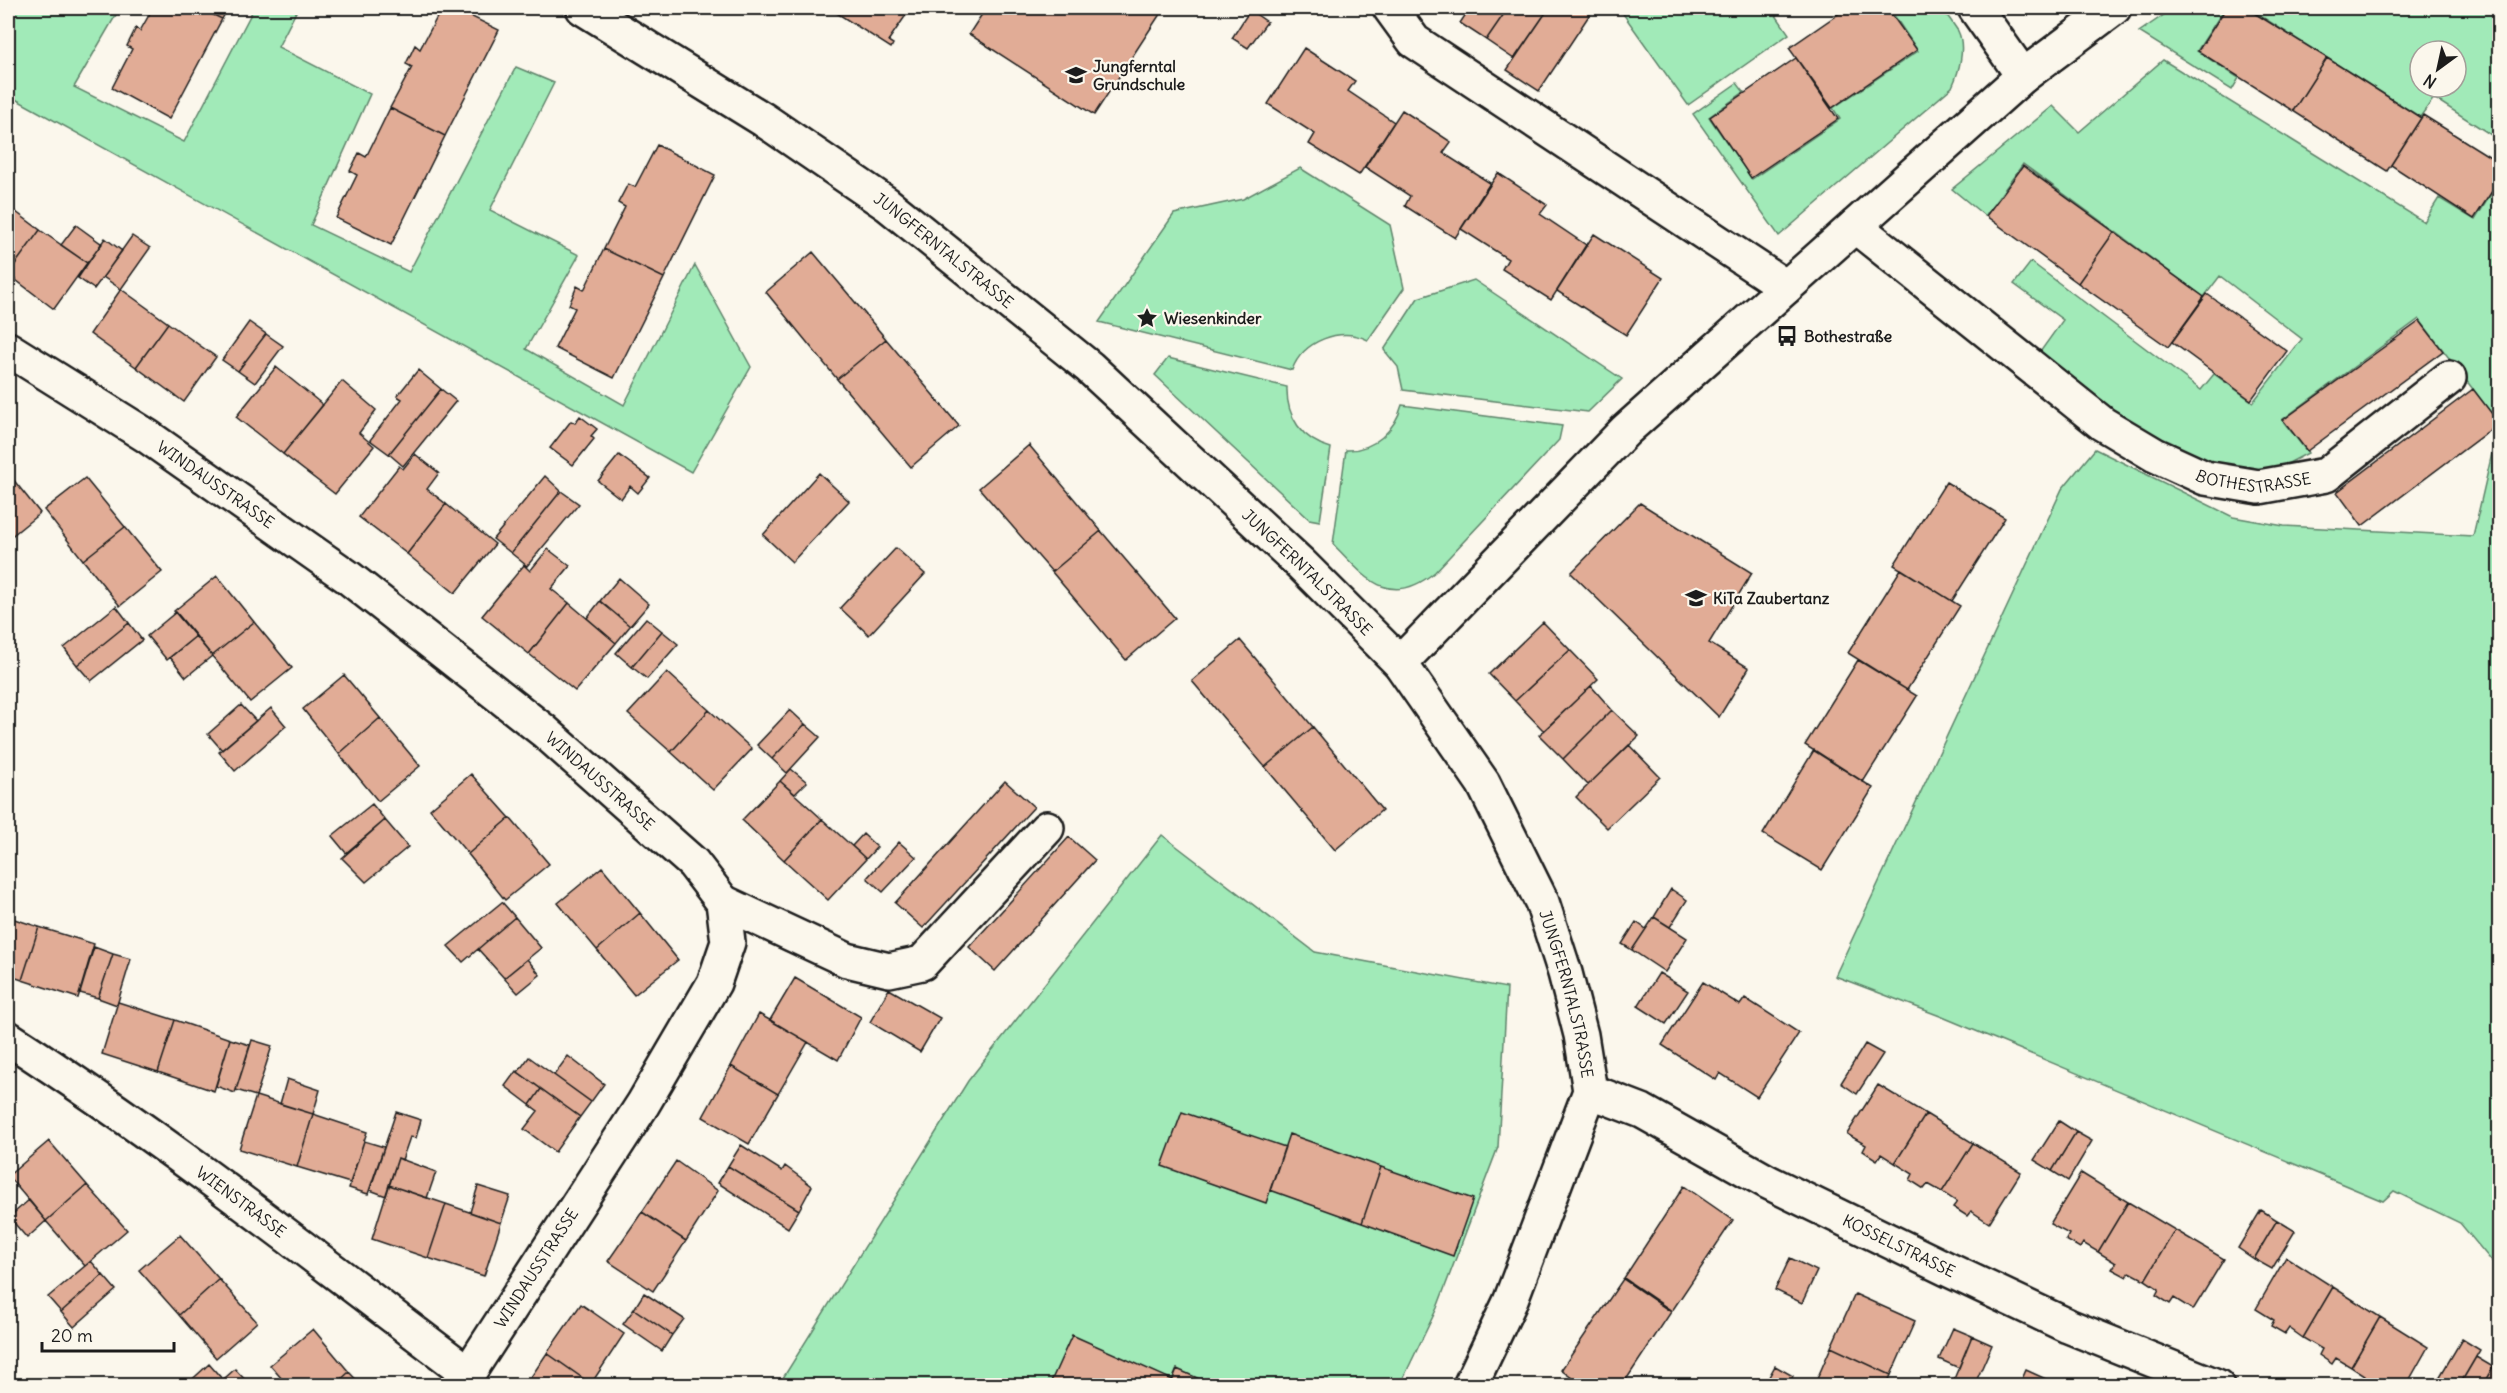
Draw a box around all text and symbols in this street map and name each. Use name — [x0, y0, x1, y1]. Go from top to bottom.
north arrow — [2408, 39, 2468, 99]
place label: Jungferntal Grundschule — [1093, 56, 1186, 94]
school or university icon: Jungferntal Grundschule — [1064, 63, 1088, 87]
text: N — [2420, 70, 2440, 93]
street label: JUNGFERNTALSTRASSE — [870, 188, 1018, 312]
place icon: Wiesenkinder — [1135, 306, 1159, 330]
place label: Wiesenkinder — [1164, 308, 1262, 328]
bus stop icon: Bothestraße — [1775, 324, 1799, 348]
place label: Bothestraße — [1804, 326, 1892, 346]
street label: WINDAUSSTRASSE — [153, 436, 278, 532]
street label: BOTHESTRASSE — [2192, 465, 2313, 497]
street label: JUNGFERNTALSTRASSE — [1238, 505, 1377, 640]
school or university icon: KiTa Zaubertanz — [1684, 586, 1708, 610]
place label: KiTa Zaubertanz — [1713, 588, 1830, 608]
street label: WINDAUSSTRASSE — [542, 727, 659, 834]
street label: JUNGFERNTALSTRASSE — [1535, 907, 1598, 1080]
street label: WIENSTRASSE — [192, 1162, 290, 1242]
street label: WINDAUSSTRASSE — [490, 1204, 582, 1332]
street label: KOSSELSTRASSE — [1839, 1210, 1959, 1281]
scale bar — [42, 1315, 174, 1353]
text: 20 m — [51, 1324, 93, 1347]

